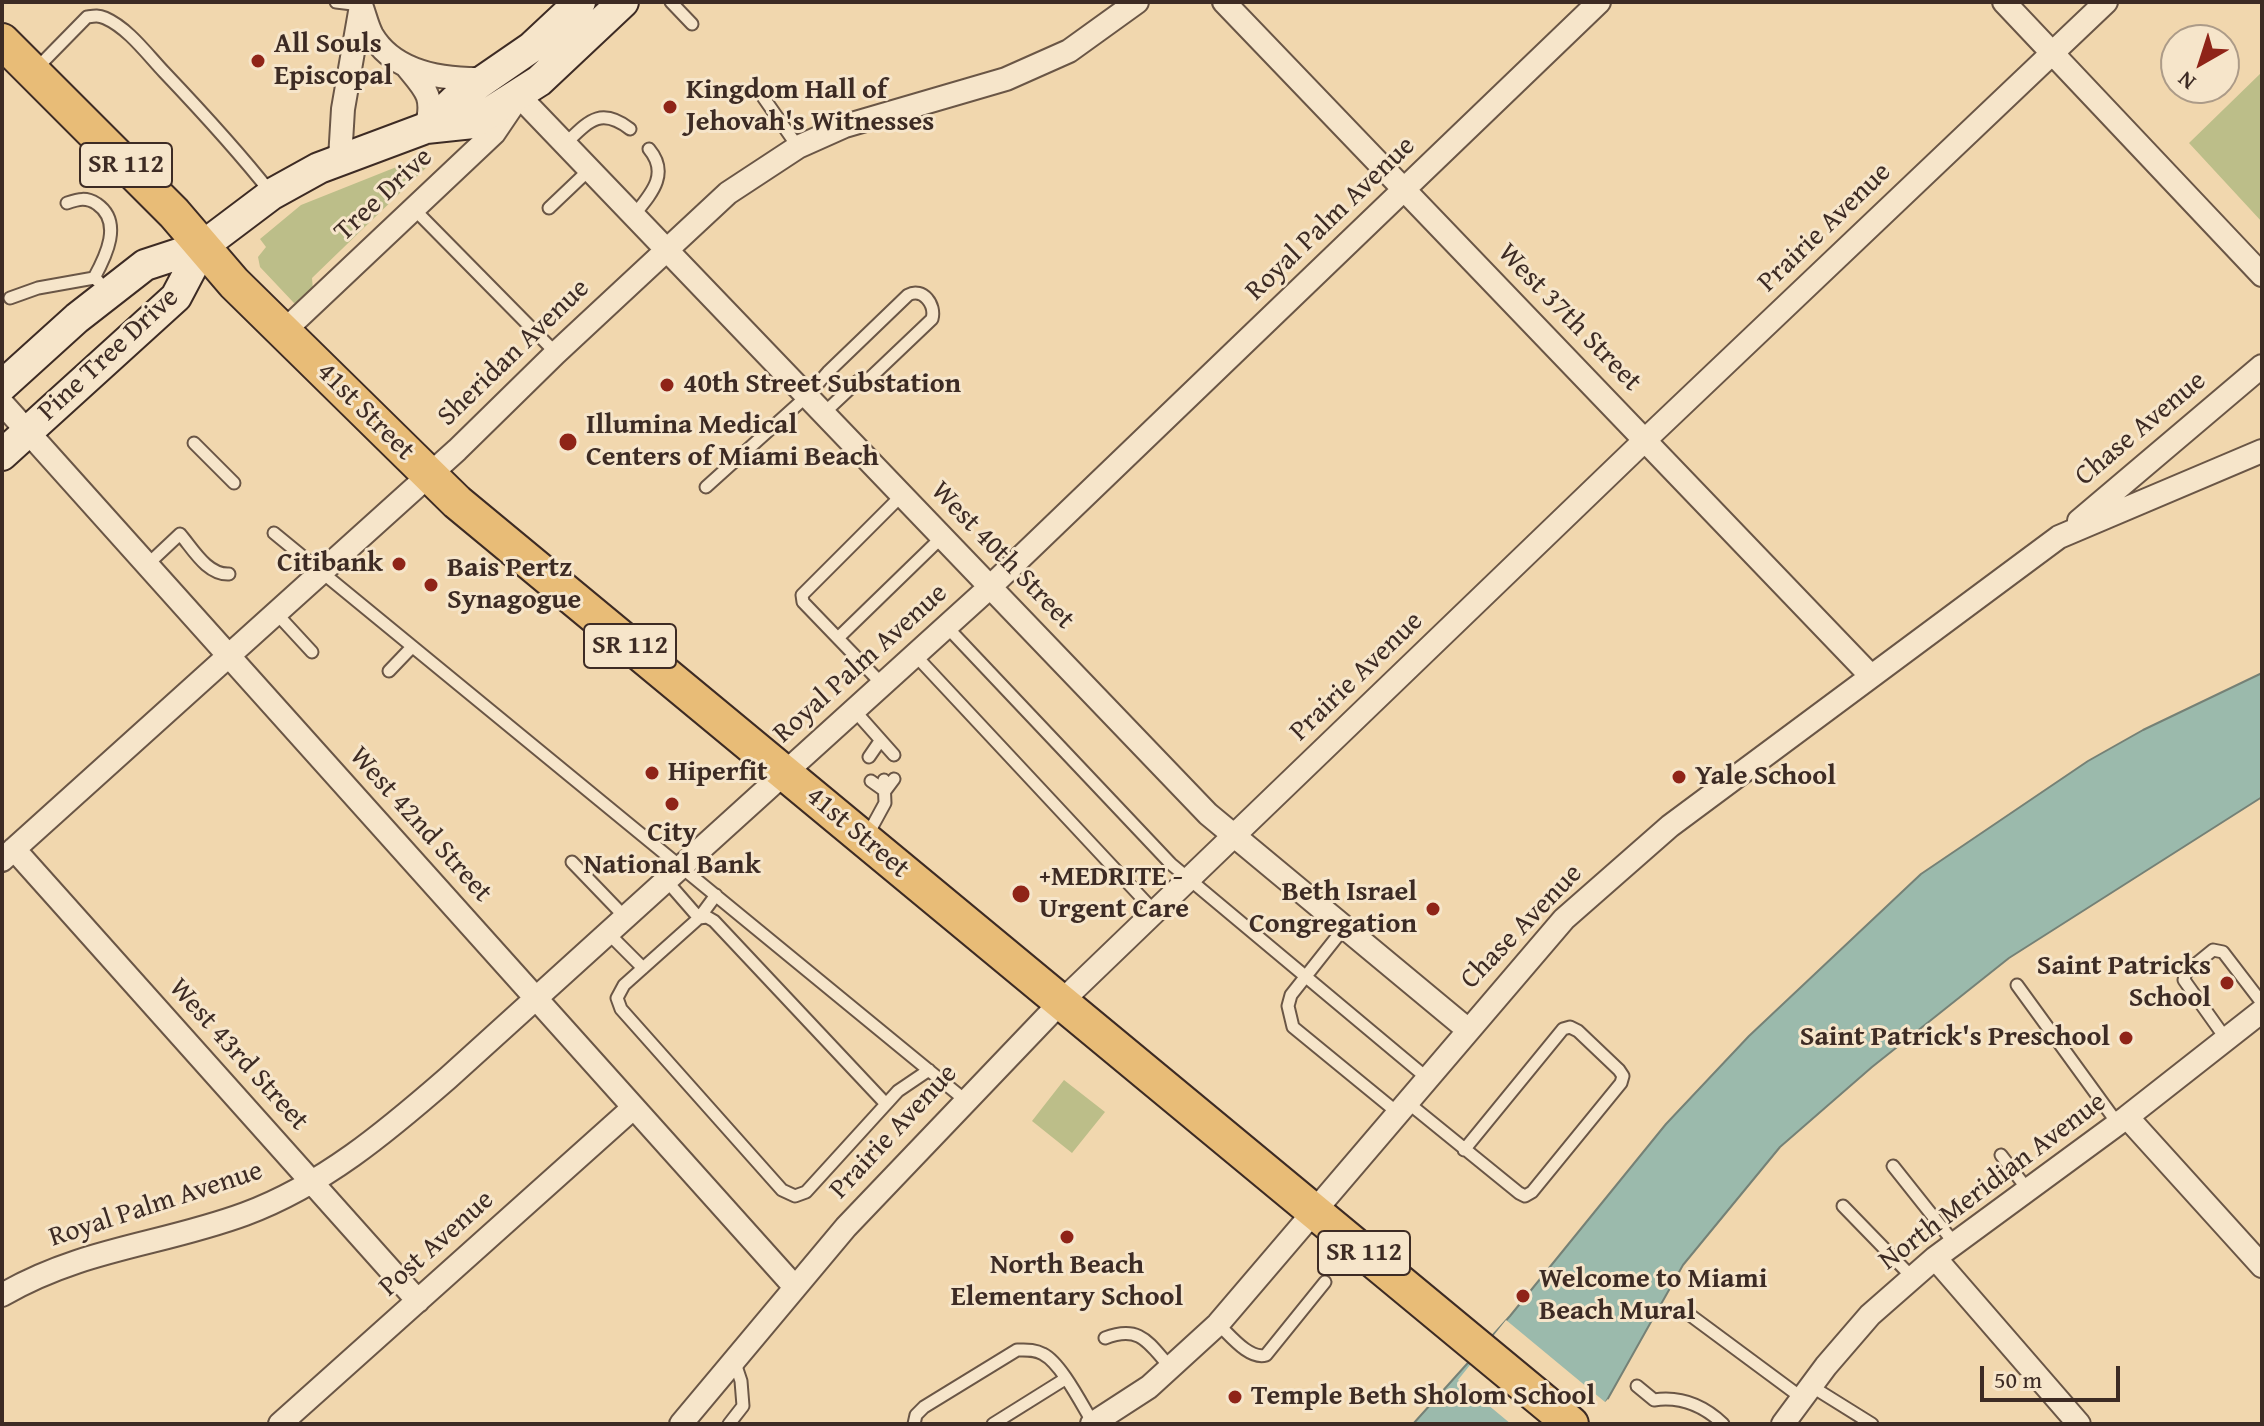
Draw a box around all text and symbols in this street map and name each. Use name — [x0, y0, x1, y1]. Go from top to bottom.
north arrow — [2160, 24, 2240, 104]
place label: All Souls Episcopal — [274, 28, 392, 94]
marker: All Souls Episcopal — [249, 52, 267, 70]
text: N — [2170, 64, 2202, 98]
place label: Kingdom Hall of Jehovah's Witnesses — [686, 74, 934, 140]
marker: Kingdom Hall of Jehovah's Witnesses — [661, 98, 679, 116]
street label: Royal Palm Avenue — [1239, 130, 1423, 308]
street label: Tree Drive — [328, 141, 440, 249]
road number: SR 112 — [80, 143, 172, 187]
street label: Prairie Avenue — [1751, 156, 1899, 300]
street label: West 37th Street — [1490, 237, 1648, 399]
street label: Sheridan Avenue — [431, 272, 597, 434]
street label: Pine Tree Drive — [32, 281, 186, 429]
street label: 41st Street — [309, 356, 421, 468]
street label: Chase Avenue — [2069, 365, 2213, 493]
place label: 40th Street Substation — [683, 368, 961, 402]
marker: 40th Street Substation — [658, 376, 676, 394]
place label: Illumina Medical Centers of Miami Beach — [586, 409, 879, 475]
marker: Illumina Medical Centers of Miami Beach — [557, 431, 579, 453]
street label: West 40th Street — [923, 475, 1081, 637]
place label: Citibank — [277, 547, 383, 581]
place label: Bais Pertz Synagogue — [447, 552, 581, 618]
marker: Citibank — [390, 555, 408, 573]
marker: Bais Pertz Synagogue — [422, 576, 440, 594]
street label: Royal Palm Avenue — [767, 577, 955, 751]
street label: Prairie Avenue — [1283, 605, 1431, 749]
road number: SR 112 — [584, 624, 676, 668]
street label: West 42nd Street — [341, 740, 499, 910]
place label: Hiperfit — [668, 756, 768, 790]
place label: Yale School — [1695, 760, 1836, 794]
marker: Hiperfit — [643, 764, 661, 782]
marker: Yale School — [1670, 768, 1688, 786]
street label: 41st Street — [798, 780, 916, 886]
marker: City National Bank — [663, 795, 681, 813]
place label: City National Bank — [583, 817, 761, 883]
street label: Chase Avenue — [1454, 858, 1590, 996]
place label: +MEDRITE - Urgent Care — [1039, 861, 1189, 927]
place label: Beth Israel Congregation — [1249, 876, 1417, 942]
marker: +MEDRITE - Urgent Care — [1010, 883, 1032, 905]
marker: Beth Israel Congregation — [1424, 900, 1442, 918]
place label: Saint Patricks School — [2037, 950, 2211, 1016]
street label: West 43rd Street — [161, 972, 315, 1138]
marker: Saint Patricks School — [2218, 974, 2236, 992]
place label: Saint Patrick's Preschool — [1800, 1021, 2110, 1055]
marker: Saint Patrick's Preschool — [2117, 1029, 2135, 1047]
street label: Prairie Avenue — [823, 1058, 965, 1206]
street label: North Meridian Avenue — [1873, 1086, 2113, 1278]
street label: Royal Palm Avenue — [45, 1155, 267, 1255]
street label: Post Avenue — [373, 1184, 501, 1304]
marker: North Beach Elementary School — [1058, 1228, 1076, 1246]
road number: SR 112 — [1318, 1231, 1410, 1275]
place label: North Beach Elementary School — [951, 1249, 1183, 1315]
place label: Welcome to Miami Beach Mural — [1539, 1263, 1767, 1329]
marker: Welcome to Miami Beach Mural — [1514, 1287, 1532, 1305]
scale bar — [1984, 1350, 2124, 1400]
text: 50 m — [1994, 1362, 2042, 1397]
place label: Temple Beth Sholom School — [1251, 1380, 1595, 1414]
marker: Temple Beth Sholom School — [1226, 1388, 1244, 1406]

